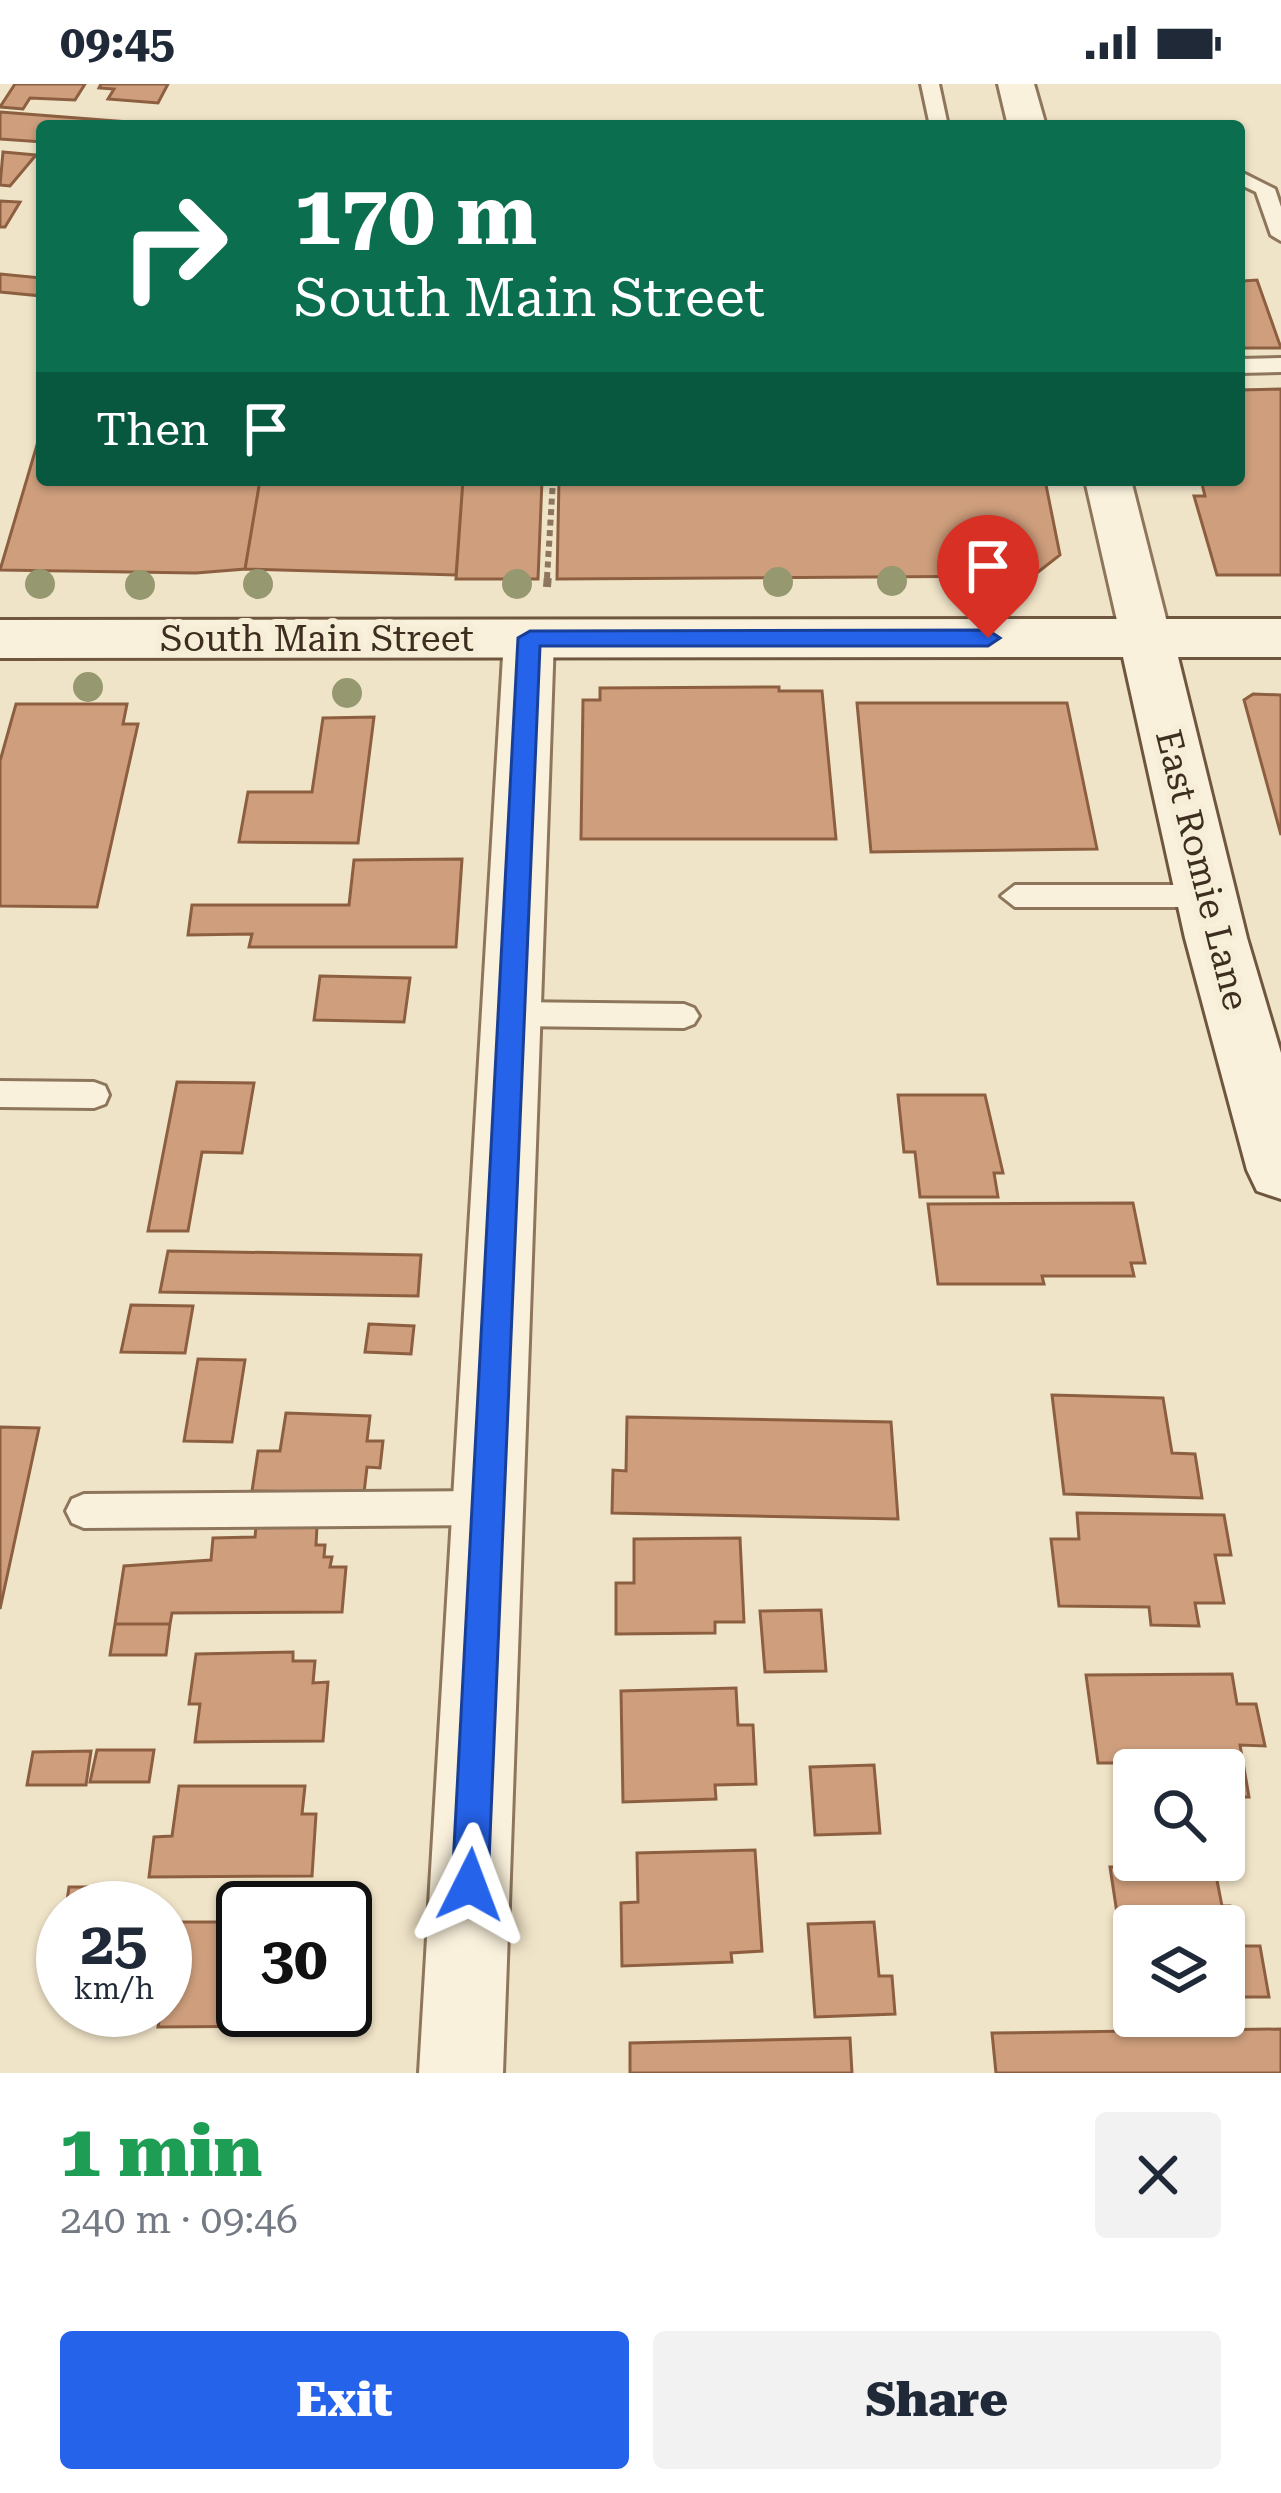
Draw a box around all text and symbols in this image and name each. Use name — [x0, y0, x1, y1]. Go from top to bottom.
text: 09:45 — [60, 16, 175, 69]
text: 170 m — [294, 166, 537, 264]
icon: right — [96, 168, 252, 324]
text: South Main Street — [294, 266, 765, 329]
icon: arrive — [233, 396, 299, 462]
text: Then — [96, 403, 209, 456]
pin — [937, 515, 1039, 638]
icon: arrive — [955, 533, 1021, 599]
street label: South Main Street — [160, 618, 474, 660]
street label: East Romie Lane — [1147, 726, 1257, 1014]
map controls — [1113, 1749, 1245, 2037]
button: search — [1113, 1749, 1245, 1881]
position arrow — [407, 1822, 533, 1948]
speed limit sign: 30 — [216, 1881, 372, 2037]
button: layers — [1113, 1905, 1245, 2037]
text: 25 — [80, 1908, 148, 1979]
text: km/h — [74, 1971, 154, 2006]
text: 1 min — [60, 2109, 262, 2194]
button: close — [1095, 2112, 1221, 2238]
text: 240 m · 09:46 — [60, 2197, 298, 2243]
button: Exit — [60, 2331, 629, 2469]
button: Share — [653, 2331, 1221, 2469]

